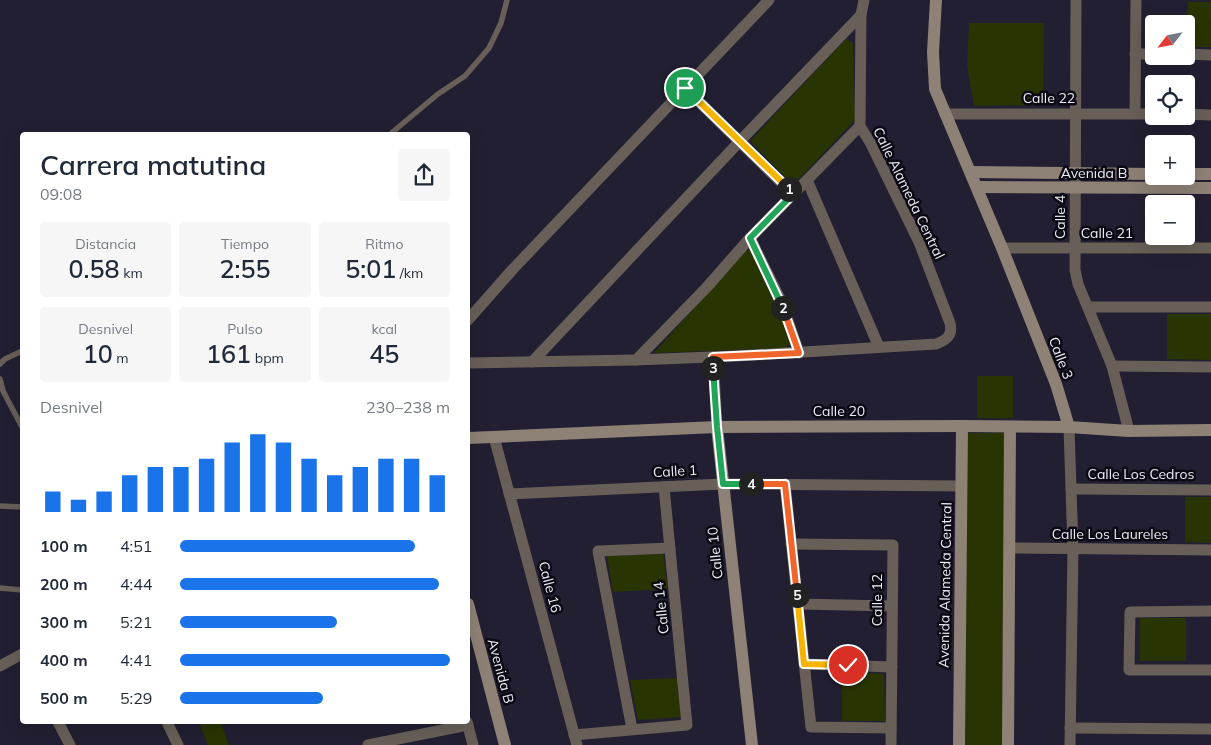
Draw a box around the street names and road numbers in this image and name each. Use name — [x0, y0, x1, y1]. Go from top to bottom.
street label: Calle 22 — [1023, 89, 1075, 107]
street label: Calle Alameda Central — [869, 124, 949, 262]
street label: Avenida B — [1061, 164, 1127, 182]
street label: Calle 4 — [1051, 194, 1069, 239]
street label: Calle 21 — [1081, 224, 1133, 242]
street label: Calle 3 — [1045, 334, 1077, 382]
street label: Calle 20 — [813, 402, 865, 420]
street label: Calle 1 — [653, 461, 697, 481]
street label: Calle Los Cedros — [1088, 465, 1194, 483]
street label: Avenida Alameda Central — [935, 502, 955, 668]
street label: Calle Los Laureles — [1052, 525, 1168, 543]
street label: Calle 10 — [703, 526, 727, 580]
street label: Calle 16 — [535, 559, 565, 615]
street label: Calle 12 — [868, 574, 886, 626]
street label: Calle 14 — [649, 580, 673, 635]
street label: Avenida B — [484, 637, 518, 705]

